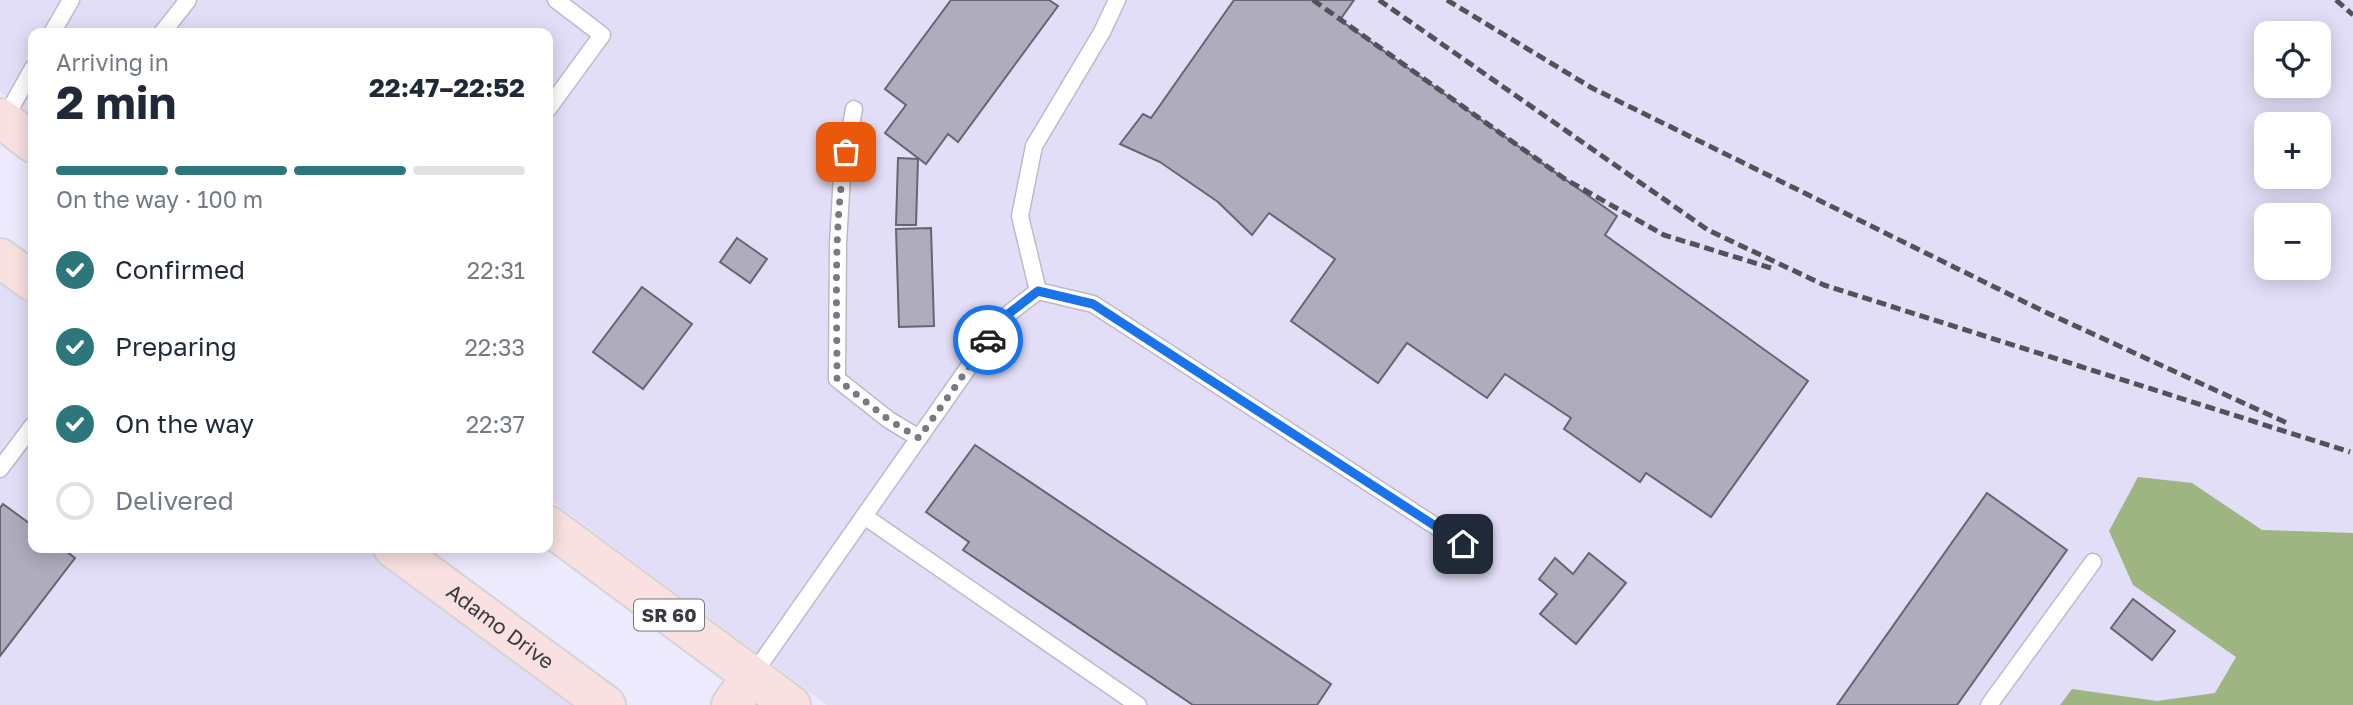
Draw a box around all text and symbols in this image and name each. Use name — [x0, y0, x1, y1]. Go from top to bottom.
map controls — [2254, 21, 2331, 280]
button: locate — [2254, 21, 2331, 98]
text: Arriving in — [56, 48, 169, 76]
text: 22:47–22:52 — [369, 72, 525, 103]
text: 2 min — [56, 74, 176, 129]
button: + — [2254, 112, 2331, 189]
pin — [816, 122, 876, 182]
icon: bag — [827, 133, 865, 171]
text: On the way · 100 m — [56, 185, 263, 213]
button: − — [2254, 203, 2331, 280]
icon: check — [56, 251, 94, 289]
text: Confirmed — [115, 254, 245, 285]
text: 22:31 — [467, 256, 525, 284]
courier — [953, 305, 1023, 375]
icon: car — [969, 321, 1007, 359]
icon: check — [56, 328, 94, 366]
text: Preparing — [115, 331, 237, 362]
text: 22:33 — [465, 333, 525, 361]
icon: check — [56, 405, 94, 443]
text: On the way — [115, 408, 254, 439]
text: 22:37 — [466, 410, 525, 438]
text: Delivered — [115, 485, 234, 516]
pin — [1433, 514, 1493, 574]
icon: home — [1444, 525, 1482, 563]
street label: Adamo Drive — [442, 578, 560, 674]
road number: SR 60 — [634, 600, 704, 630]

